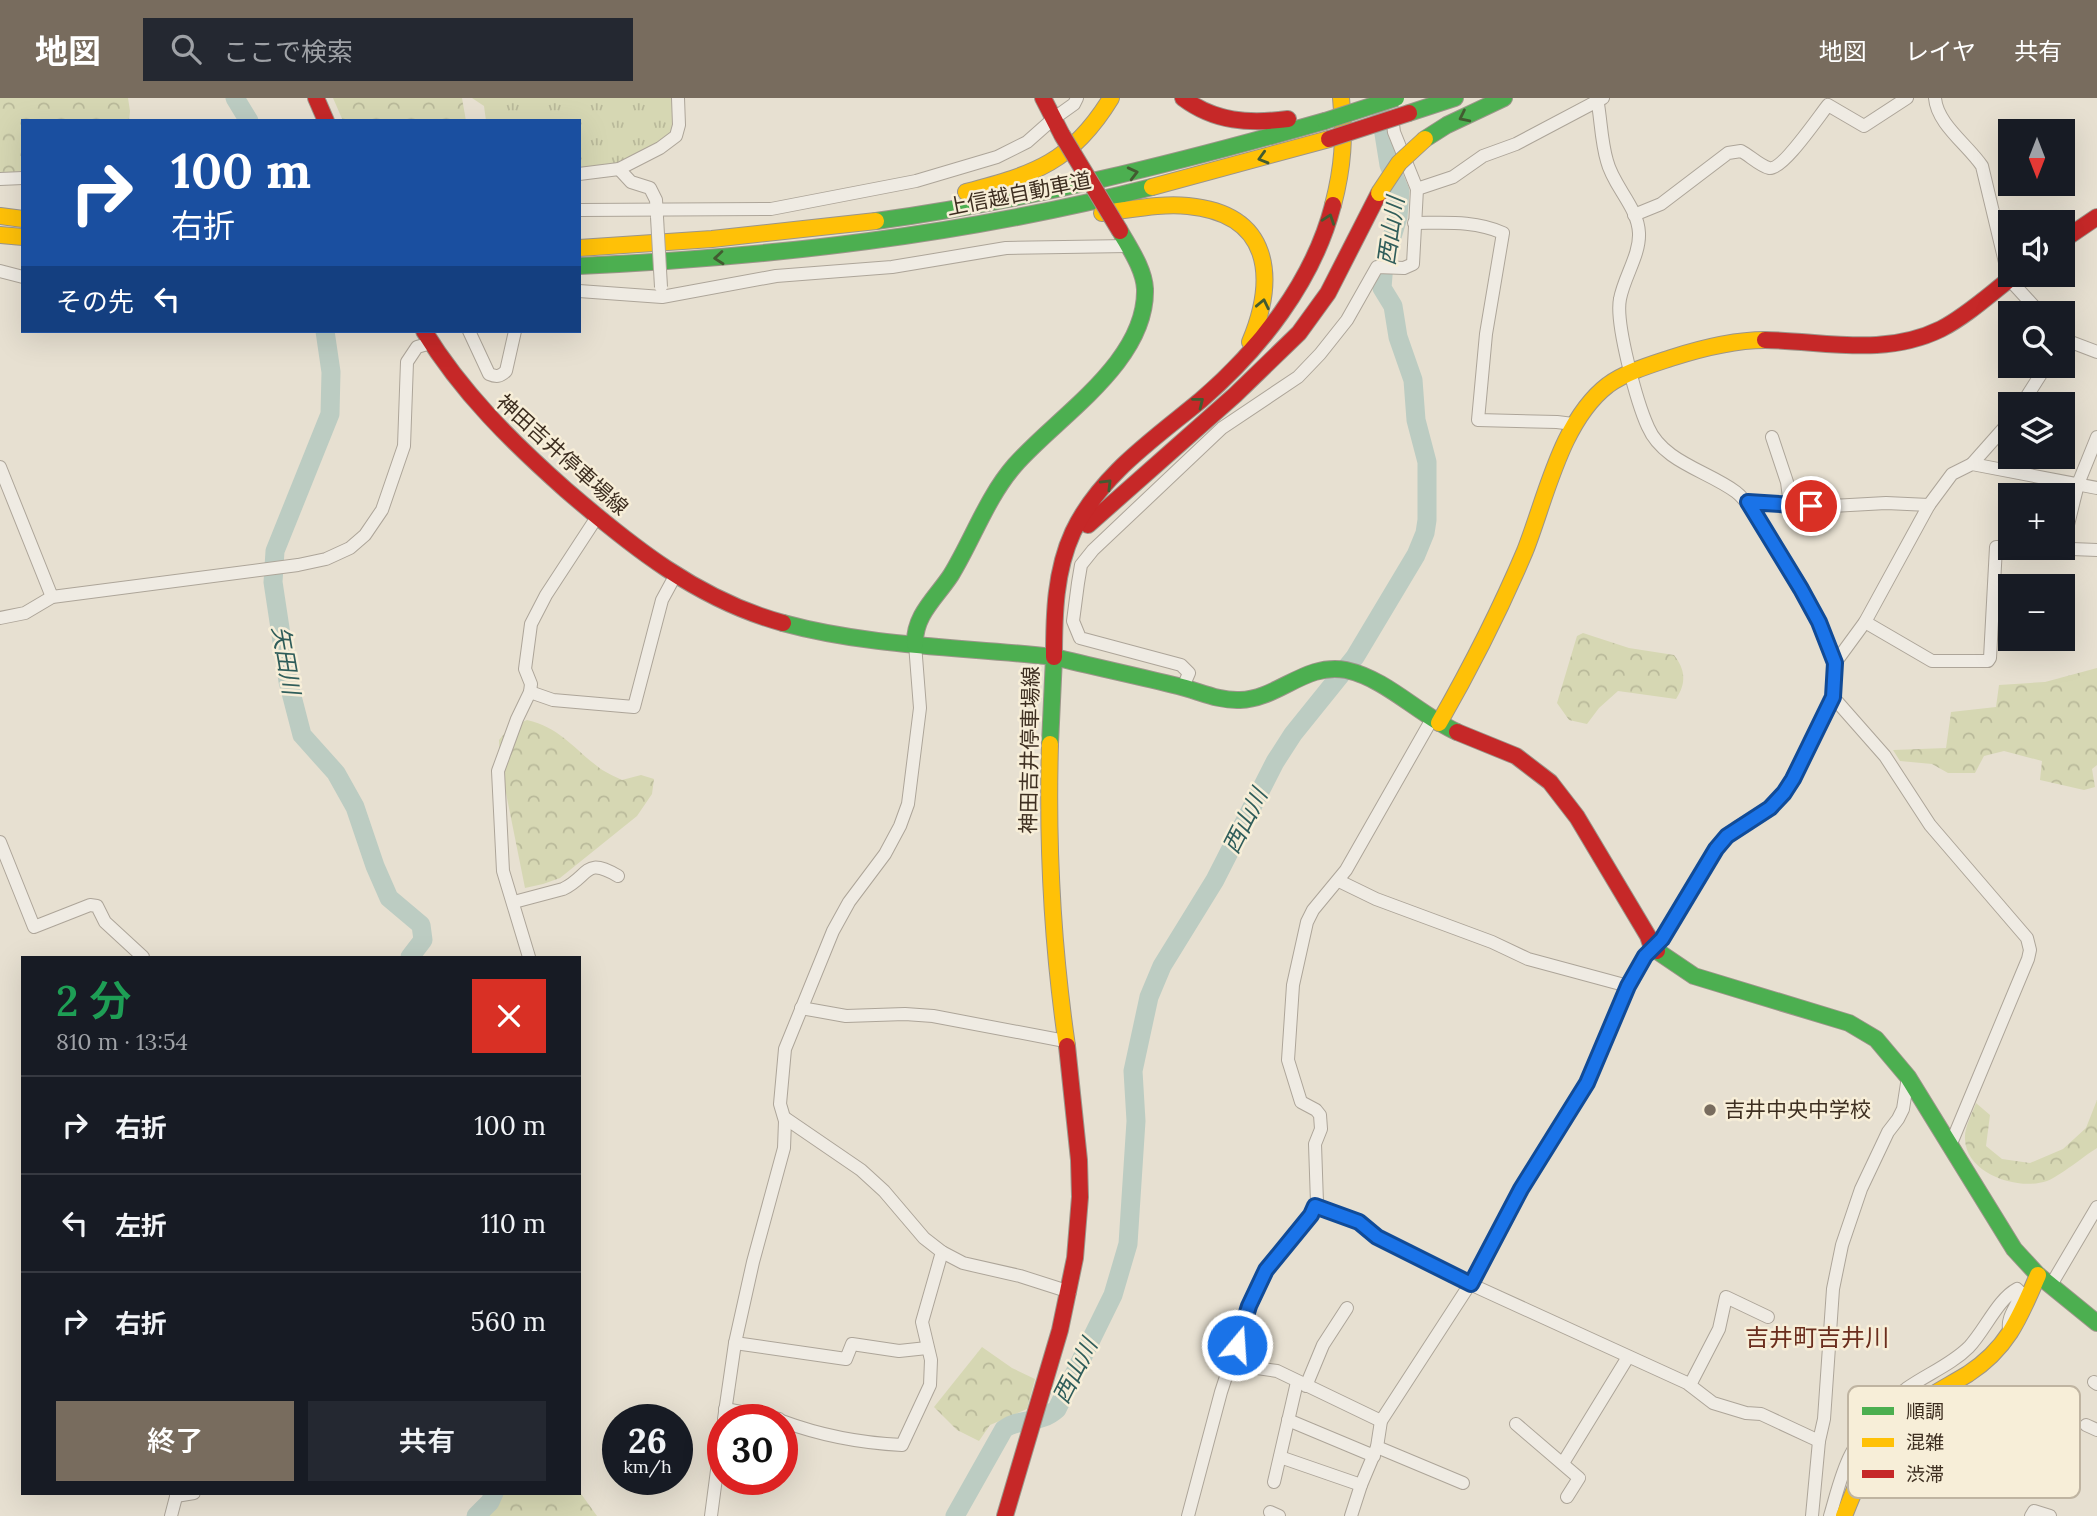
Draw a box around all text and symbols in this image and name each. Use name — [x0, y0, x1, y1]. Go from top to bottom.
search box — [143, 18, 633, 81]
text: 地図 — [35, 30, 101, 72]
icon: search — [167, 30, 205, 68]
text: ここで検索 — [223, 35, 353, 68]
text: 地図 — [1819, 36, 1867, 67]
text: レイヤ — [1905, 36, 1976, 67]
text: 共有 — [2014, 36, 2062, 67]
one-way arrow — [1459, 109, 1471, 123]
north arrow — [1998, 119, 2076, 196]
map controls — [1998, 119, 2075, 651]
text: 100 m — [171, 139, 311, 201]
icon: right — [56, 147, 147, 238]
one-way arrow — [1257, 150, 1269, 164]
street label: 上信越自動車道 — [944, 166, 1094, 221]
one-way arrow — [1127, 167, 1139, 181]
water label: 西山川 — [1371, 192, 1410, 267]
text: 右折 — [171, 205, 235, 246]
button: sound — [1998, 210, 2075, 287]
one-way arrow — [1321, 213, 1335, 225]
one-way arrow — [713, 250, 724, 265]
icon: left — [148, 280, 186, 318]
text: その先 — [56, 285, 134, 318]
one-way arrow — [1254, 298, 1269, 310]
button: search — [1998, 301, 2075, 378]
street label: 神田吉井停車場線 — [491, 388, 634, 521]
button: layers — [1998, 392, 2075, 469]
one-way arrow — [1191, 397, 1203, 410]
pin — [1781, 476, 1841, 536]
one-way arrow — [1098, 479, 1111, 492]
button: + — [1998, 483, 2075, 560]
icon: arrive — [1792, 487, 1830, 525]
button: − — [1998, 574, 2075, 651]
water label: 矢田川 — [266, 623, 307, 699]
street label: 神田吉井停車場線 — [1015, 666, 1044, 834]
water label: 西山川 — [1216, 781, 1274, 858]
text: 2 分 — [56, 974, 131, 1028]
button: close — [472, 979, 546, 1053]
text: 810 m · 13:54 — [56, 1027, 188, 1056]
place label: 吉井中央中学校 — [1724, 1096, 1871, 1123]
marker: 吉井中央中学校 — [1702, 1102, 1718, 1118]
icon: right — [56, 1106, 94, 1144]
text: 100 m — [474, 1109, 546, 1142]
text: 右折 — [115, 1111, 167, 1144]
icon: left — [56, 1204, 94, 1242]
text: 110 m — [481, 1207, 546, 1240]
text: 左折 — [115, 1209, 167, 1242]
icon: right — [56, 1302, 94, 1340]
text: 560 m — [471, 1305, 546, 1338]
text: 右折 — [115, 1307, 167, 1340]
position arrow — [1200, 1308, 1274, 1382]
district label: 吉井町吉井川 — [1745, 1322, 1889, 1353]
water label: 西山川 — [1046, 1331, 1104, 1408]
legend — [1848, 1386, 2080, 1498]
text: 順調 — [1906, 1399, 1944, 1423]
button: 終了 — [56, 1401, 294, 1481]
button: 共有 — [308, 1401, 546, 1481]
speed limit sign: 30 — [707, 1404, 798, 1495]
text: 26 — [628, 1418, 667, 1463]
text: 混雑 — [1906, 1430, 1944, 1454]
text: km/h — [623, 1455, 672, 1478]
text: 渋滞 — [1906, 1462, 1944, 1486]

